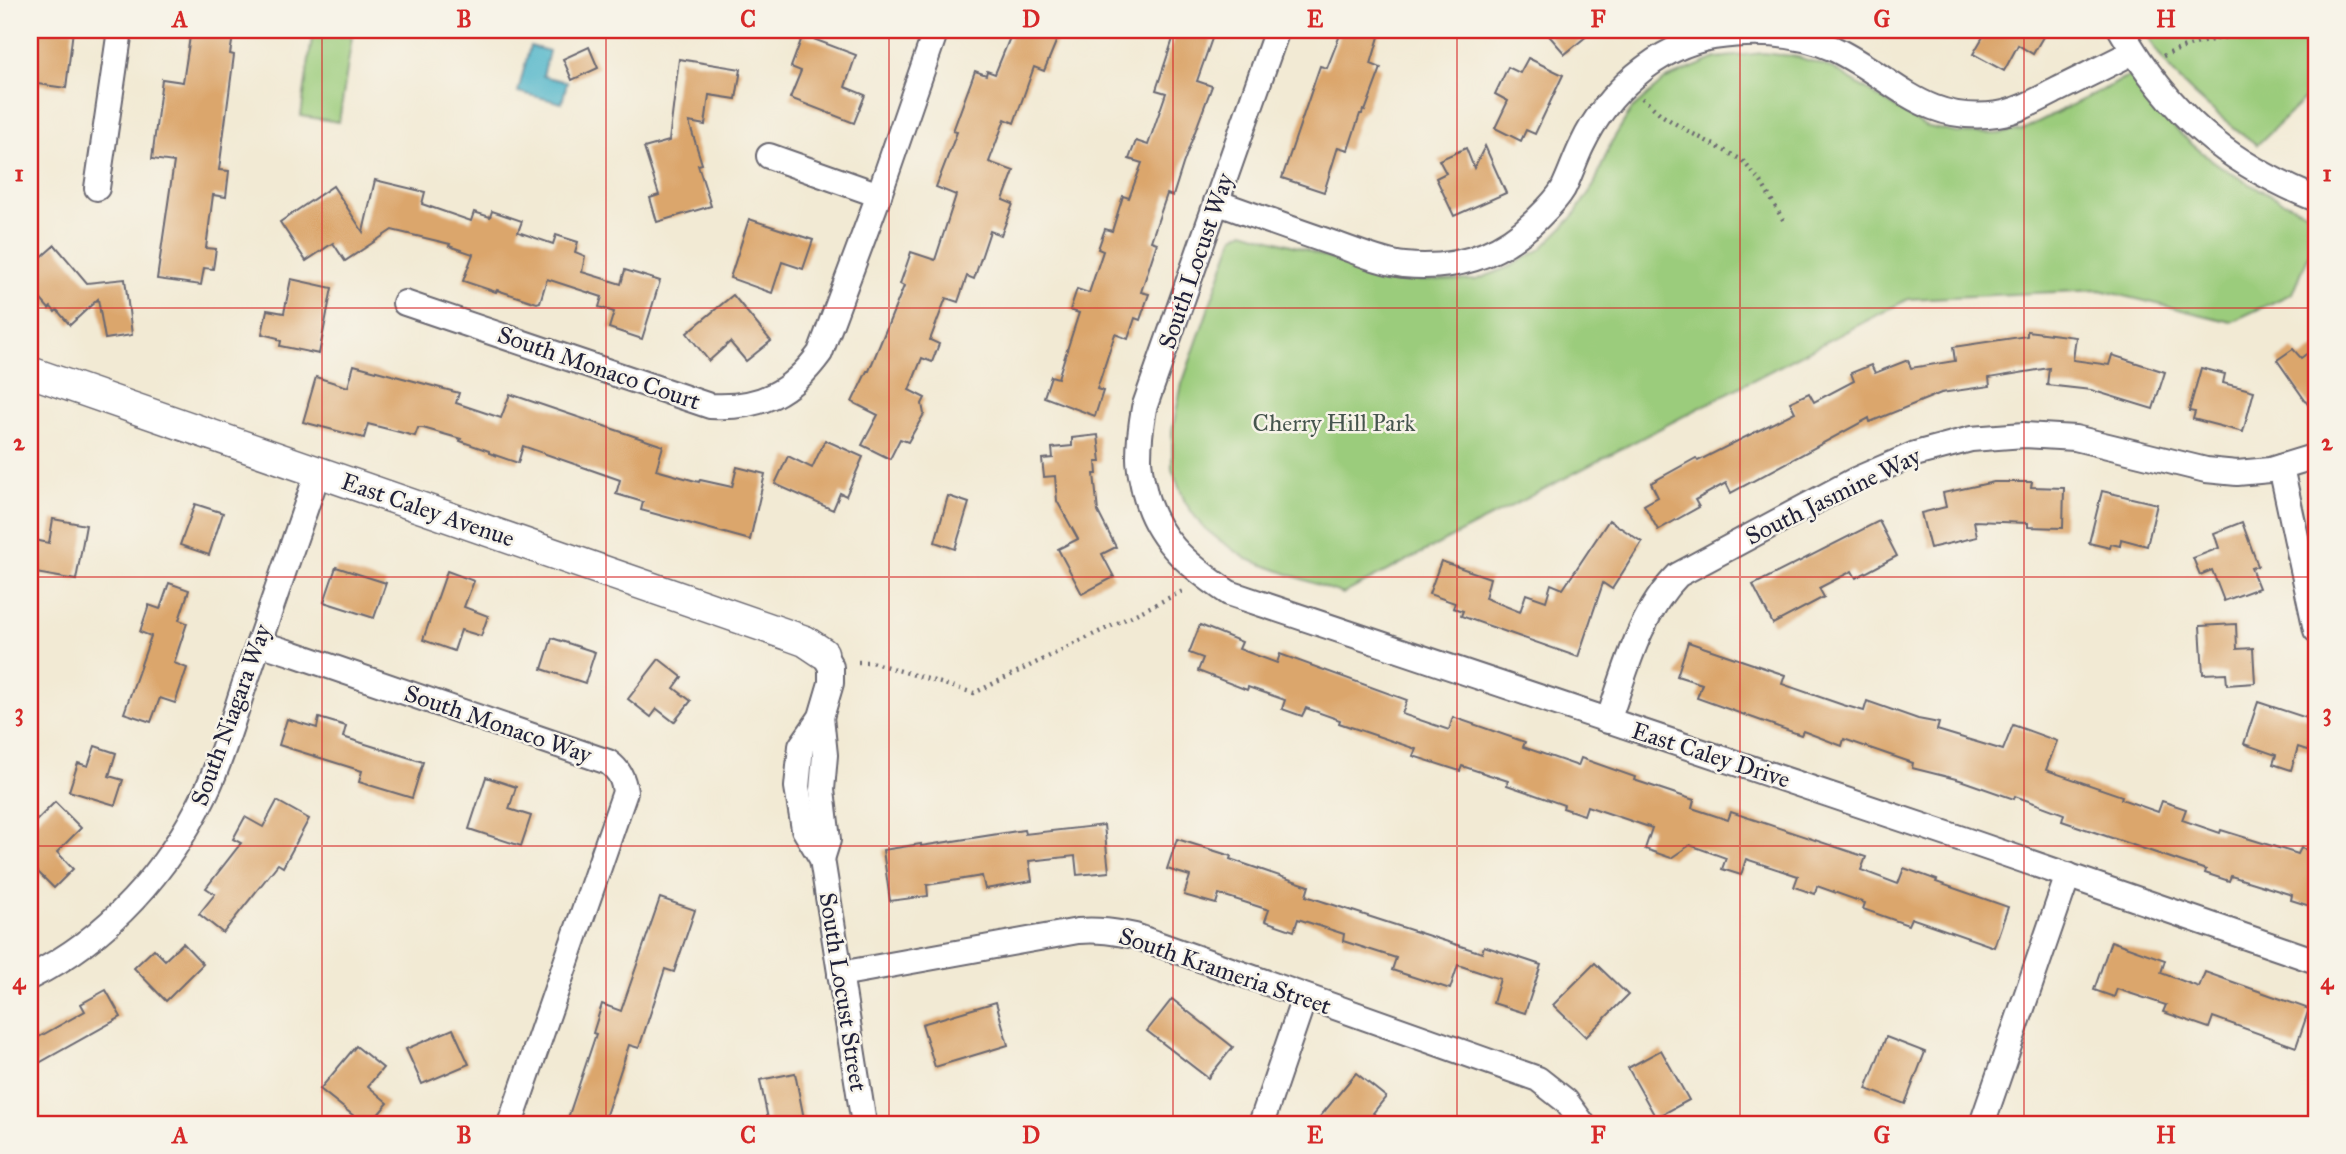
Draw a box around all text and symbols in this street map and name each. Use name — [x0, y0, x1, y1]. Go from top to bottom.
text: A — [170, 5, 188, 33]
text: B — [456, 5, 472, 33]
text: C — [740, 5, 756, 33]
text: D — [1022, 5, 1040, 33]
text: E — [1307, 5, 1324, 33]
text: F — [1590, 5, 1606, 33]
text: G — [1874, 5, 1891, 33]
text: H — [2156, 5, 2176, 33]
text: 1 — [14, 159, 24, 187]
text: 1 — [2322, 159, 2332, 187]
street label: South Locust Way — [1152, 168, 1240, 353]
street label: South Monaco Court — [494, 319, 705, 417]
park label: Cherry Hill Park — [1253, 408, 1416, 438]
text: 2 — [13, 428, 25, 456]
text: 2 — [2321, 428, 2333, 456]
street label: South Jasmine Way — [1740, 440, 1926, 551]
street label: East Caley Avenue — [338, 466, 518, 554]
street label: South Niagara Way — [184, 619, 278, 810]
street label: South Monaco Way — [400, 678, 596, 770]
text: 3 — [14, 698, 24, 727]
text: 3 — [2322, 698, 2332, 727]
street label: East Caley Drive — [1628, 715, 1794, 795]
street label: South Locust Street — [812, 890, 874, 1094]
street label: South Krameria Street — [1115, 921, 1336, 1022]
text: 4 — [13, 967, 27, 995]
text: 4 — [2321, 967, 2335, 995]
text: A — [170, 1121, 188, 1149]
text: B — [456, 1121, 472, 1149]
text: C — [740, 1121, 756, 1149]
text: D — [1022, 1121, 1040, 1149]
text: E — [1307, 1121, 1324, 1149]
text: F — [1590, 1121, 1606, 1149]
text: G — [1874, 1121, 1891, 1149]
text: H — [2156, 1121, 2176, 1149]

